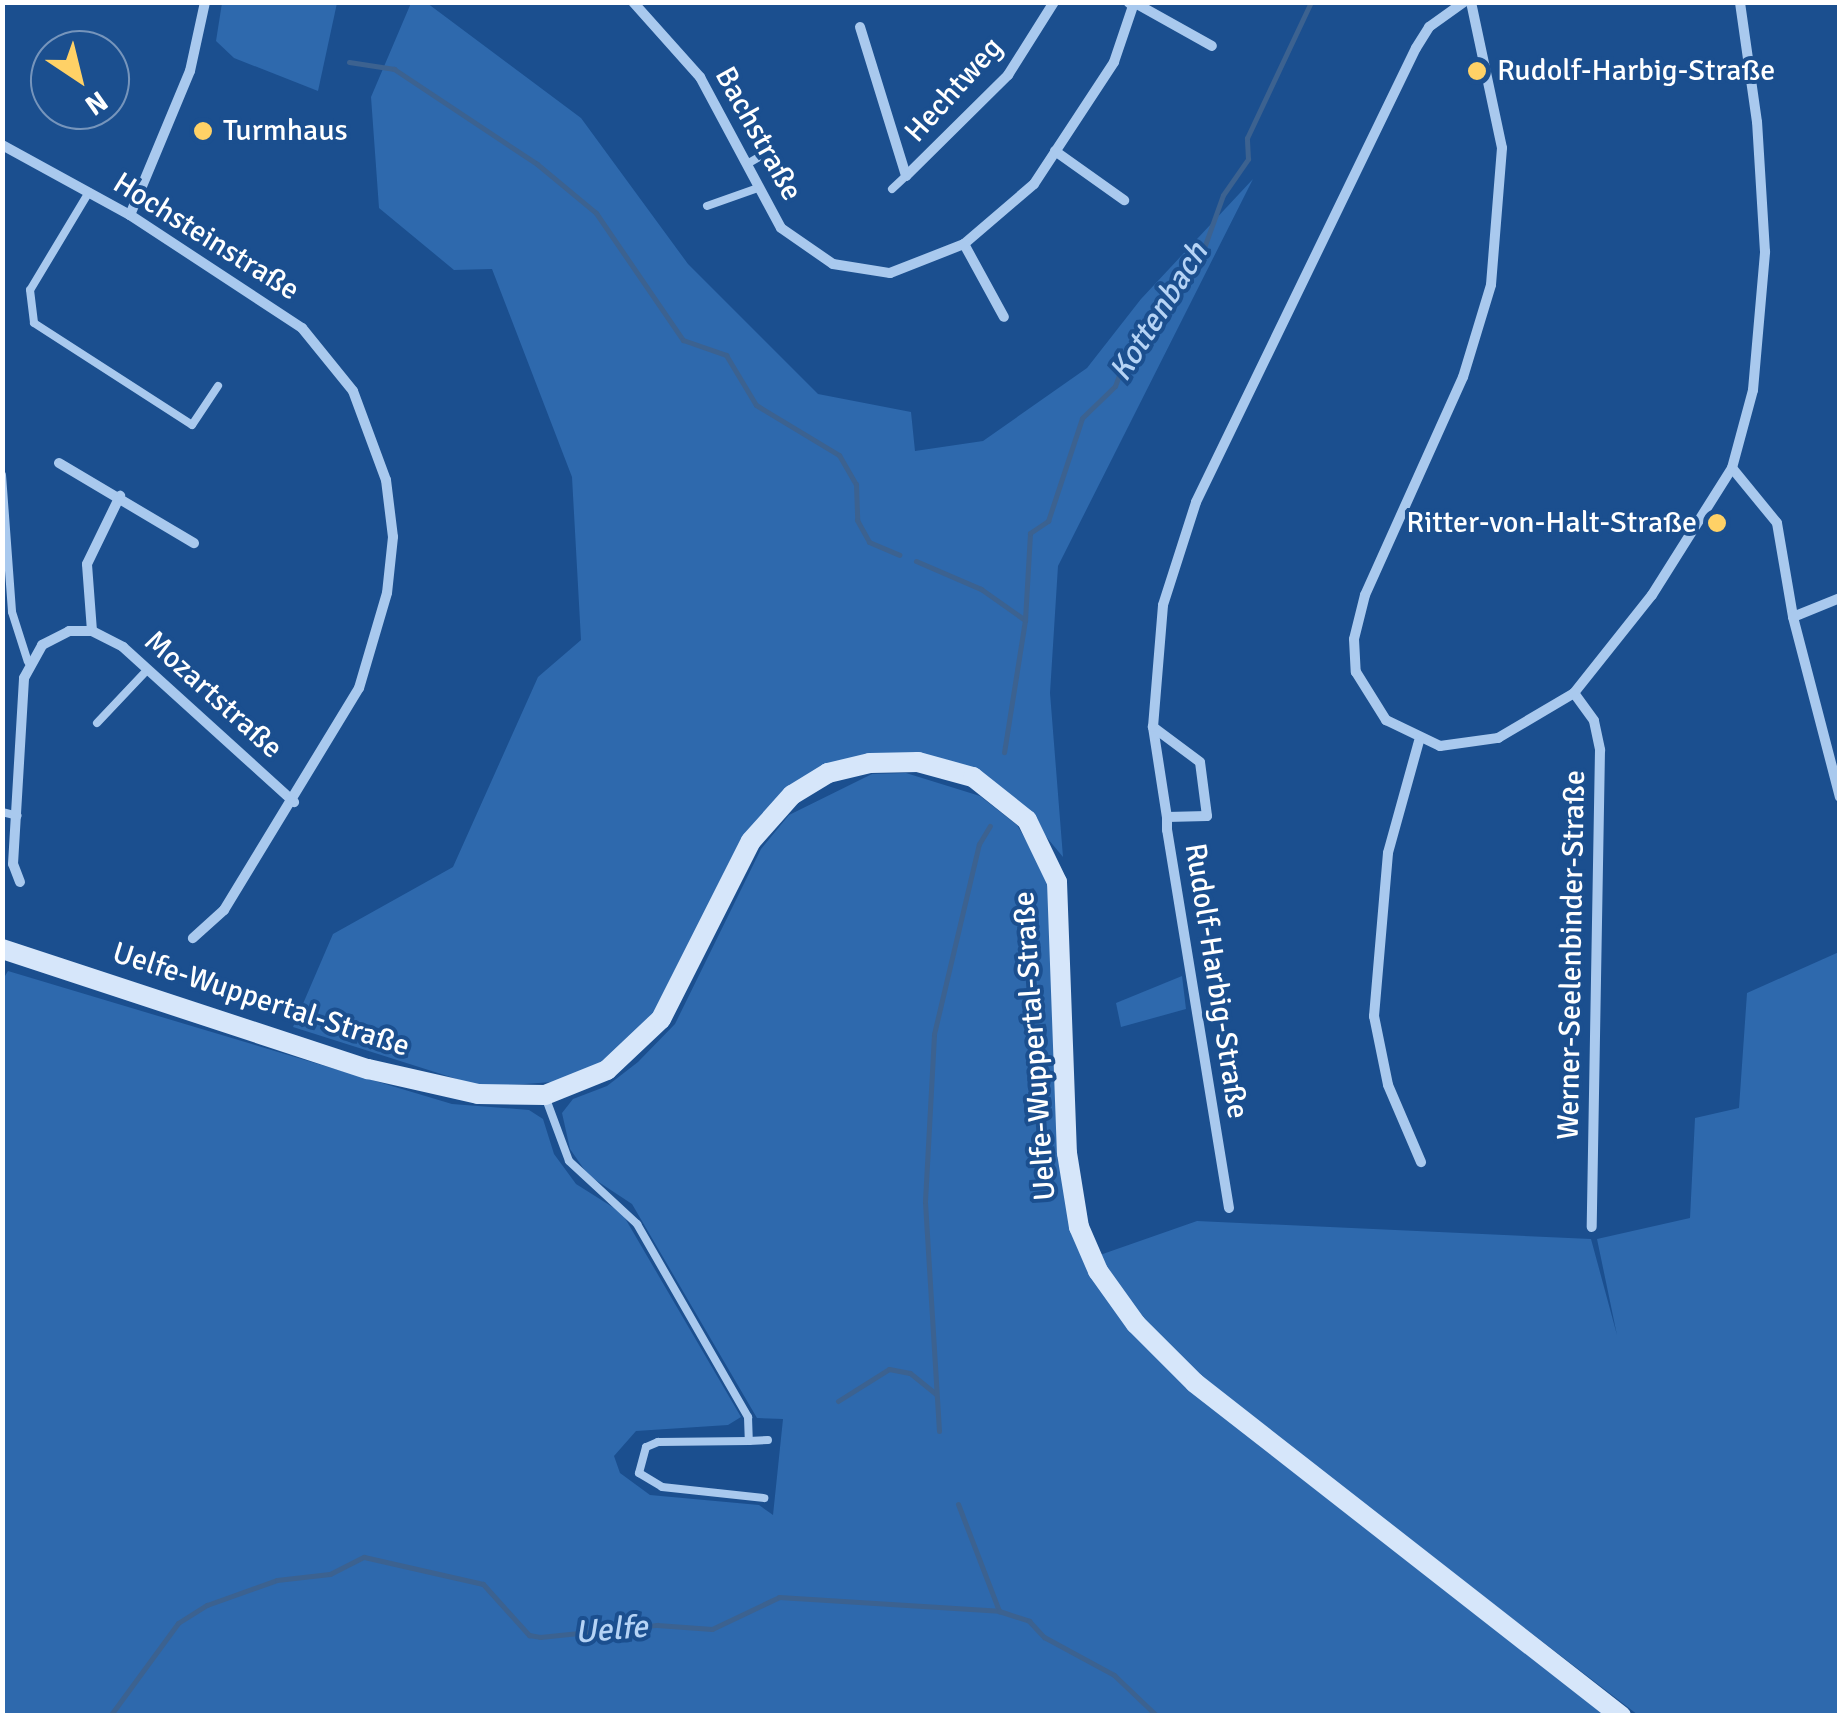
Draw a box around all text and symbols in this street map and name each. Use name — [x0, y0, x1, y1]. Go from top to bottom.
north arrow — [30, 30, 130, 130]
street label: Hechtweg — [898, 30, 1010, 150]
place label: Rudolf-Harbig-Straße — [1497, 53, 1775, 89]
marker: Rudolf-Harbig-Straße — [1466, 60, 1488, 82]
street label: Bachstraße — [707, 61, 809, 207]
text: N — [78, 83, 114, 122]
place label: Turmhaus — [223, 113, 348, 149]
marker: Turmhaus — [192, 120, 214, 142]
street label: Hochsteinstraße — [106, 165, 306, 309]
water label: Kottenbach — [1101, 236, 1217, 388]
place label: Ritter-von-Halt-Straße — [1406, 505, 1697, 541]
marker: Ritter-von-Halt-Straße — [1706, 512, 1728, 534]
street label: Mozartstraße — [136, 624, 290, 766]
street label: Werner-Seelenbinder-Straße — [1551, 770, 1593, 1140]
street label: Rudolf-Harbig-Straße — [1176, 841, 1256, 1121]
street label: Uelfe-Wuppertal-Straße — [1006, 890, 1064, 1202]
street label: Uelfe-Wuppertal-Straße — [108, 935, 414, 1065]
water label: Uelfe — [573, 1608, 649, 1652]

